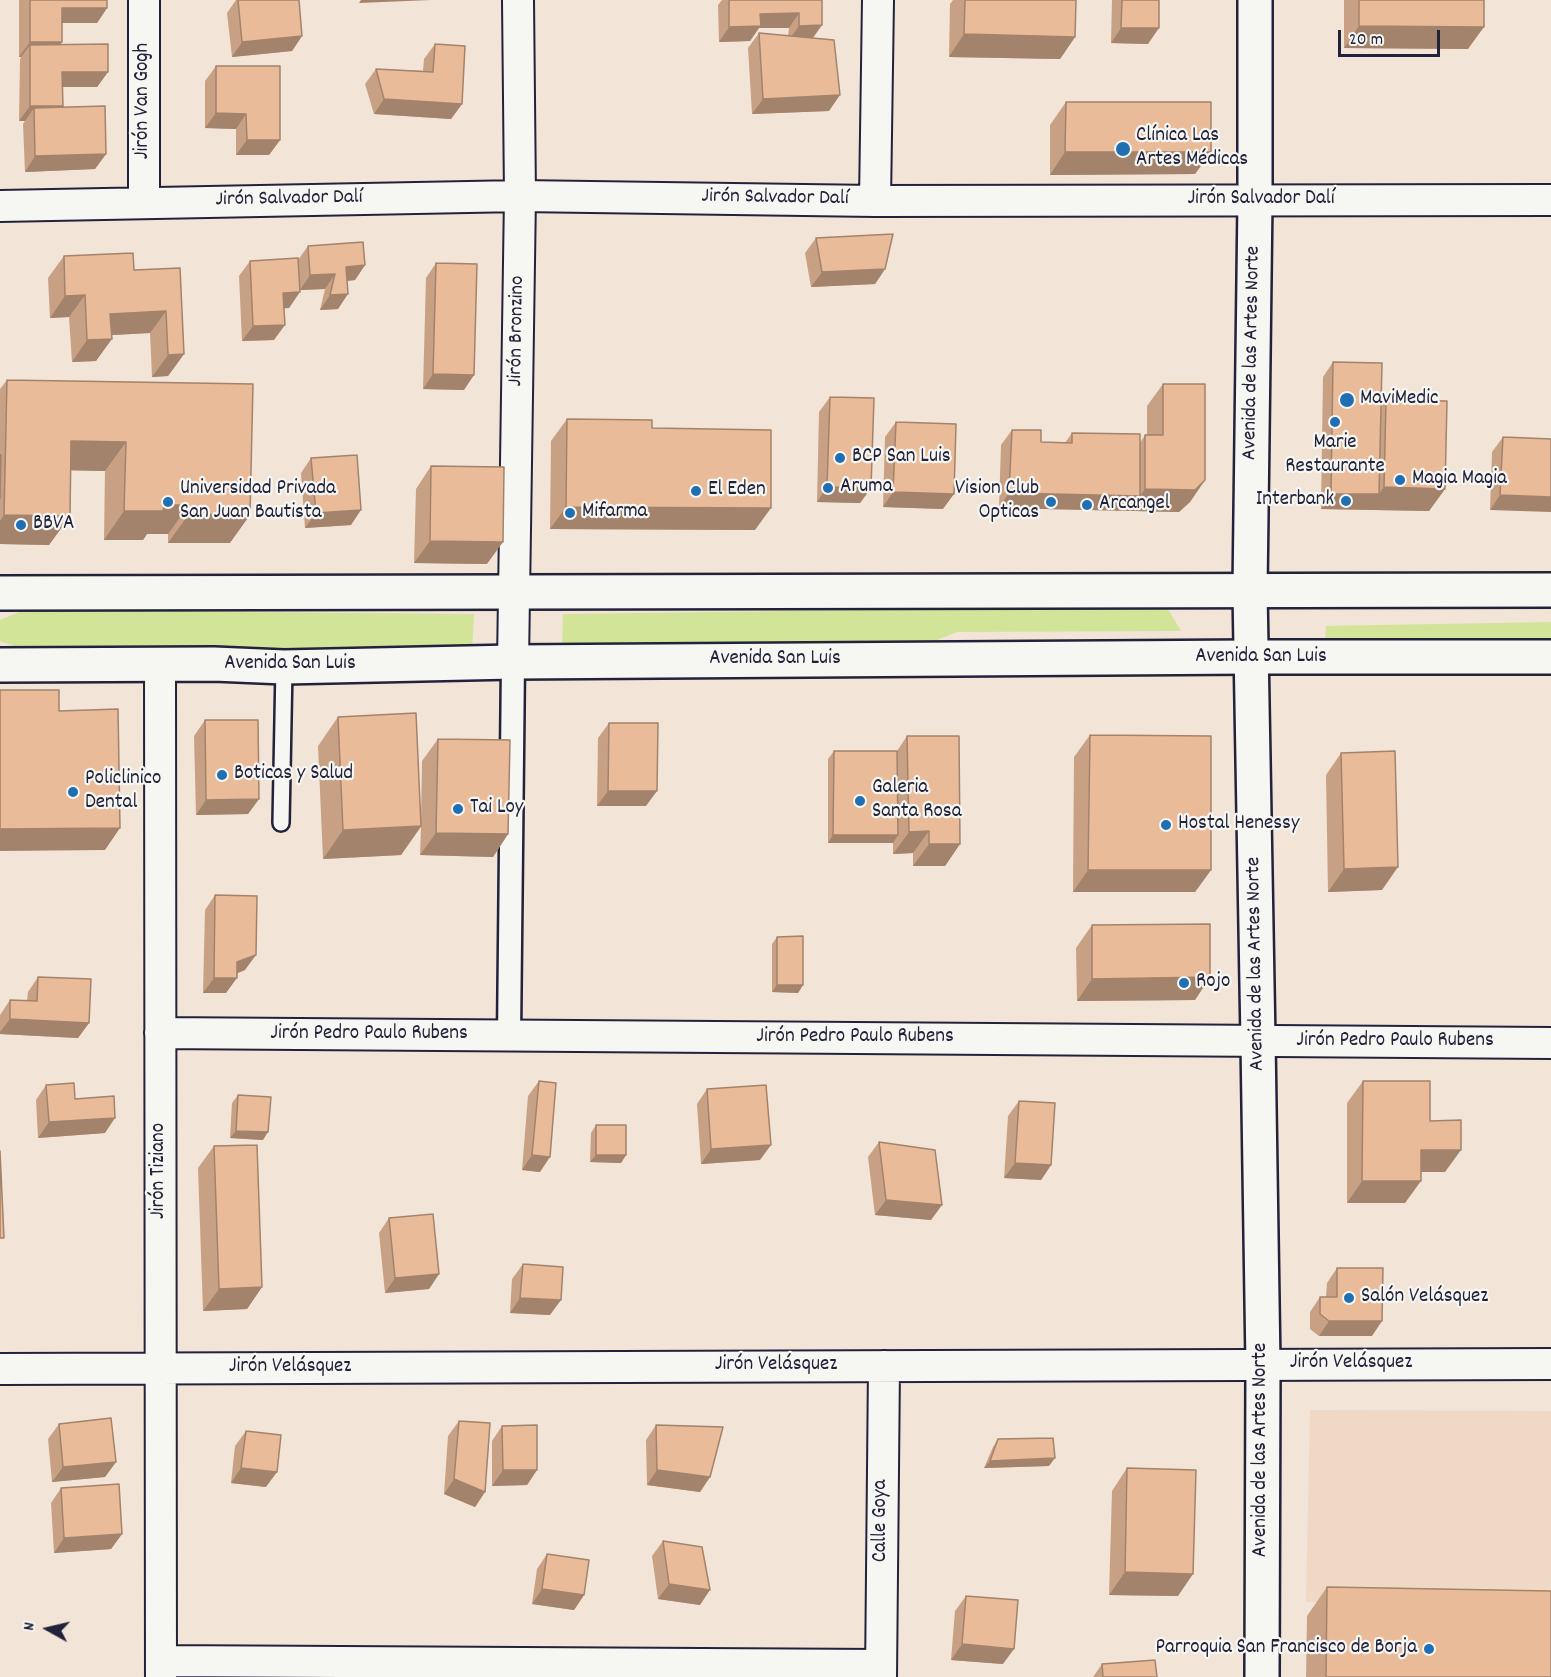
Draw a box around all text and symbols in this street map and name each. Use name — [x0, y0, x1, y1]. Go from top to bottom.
scale bar — [1341, 18, 1443, 56]
text: 20 m — [1349, 28, 1383, 53]
street label: Jirón Van Gogh — [131, 43, 157, 159]
place label: Clínica Las Artes Médicas — [1136, 124, 1248, 174]
marker: Clínica Las Artes Médicas — [1114, 140, 1132, 158]
street label: Jirón Salvador Dalí — [701, 185, 849, 213]
street label: Jirón Salvador Dalí — [215, 186, 363, 214]
street label: Jirón Salvador Dalí — [1187, 187, 1335, 213]
street label: Avenida de las Artes Norte — [1239, 246, 1267, 460]
street label: Jirón Bronzino — [504, 275, 532, 387]
place label: MaviMedic — [1360, 387, 1438, 413]
marker: MaviMedic — [1338, 391, 1356, 409]
marker: Marie Restaurante — [1328, 415, 1342, 429]
place label: Marie Restaurante — [1285, 431, 1385, 481]
place label: BCP San Luis — [852, 445, 951, 471]
marker: BCP San Luis — [833, 451, 847, 465]
place label: Magia Magia — [1412, 467, 1507, 493]
marker: Magia Magia — [1393, 473, 1407, 487]
place label: Aruma — [840, 475, 893, 501]
place label: Universidad Privada San Juan Bautista — [180, 477, 336, 527]
place label: Vision Club Opticas — [955, 477, 1039, 527]
place label: El Eden — [708, 478, 766, 504]
marker: Aruma — [821, 481, 835, 495]
marker: El Eden — [689, 484, 703, 498]
place label: Interbank — [1256, 488, 1334, 514]
place label: Arcangel — [1099, 492, 1170, 518]
marker: Interbank — [1339, 494, 1353, 508]
marker: Universidad Privada San Juan Bautista — [161, 495, 175, 509]
marker: Vision Club Opticas — [1044, 495, 1058, 509]
marker: Arcangel — [1080, 498, 1094, 512]
place label: Mifarma — [582, 500, 647, 526]
marker: Mifarma — [563, 506, 577, 520]
place label: BBVA — [33, 512, 74, 538]
marker: BBVA — [14, 518, 28, 532]
street label: Avenida San Luis — [1195, 645, 1327, 671]
street label: Avenida San Luis — [709, 647, 841, 673]
street label: Avenida San Luis — [224, 652, 356, 678]
place label: Boticas y Salud — [234, 762, 353, 788]
place label: Policlinico Dental — [85, 767, 161, 817]
marker: Boticas y Salud — [215, 768, 229, 782]
place label: Galeria Santa Rosa — [872, 776, 961, 826]
marker: Policlinico Dental — [66, 785, 80, 799]
marker: Galeria Santa Rosa — [853, 794, 867, 808]
place label: Tai Loy — [470, 796, 523, 822]
marker: Tai Loy — [451, 802, 465, 816]
place label: Hostal Henessy — [1178, 812, 1299, 838]
marker: Hostal Henessy — [1159, 818, 1173, 832]
street label: Avenida de las Artes Norte — [1243, 857, 1271, 1071]
place label: Rojo — [1196, 970, 1230, 996]
marker: Rojo — [1177, 976, 1191, 990]
street label: Jirón Pedro Paulo Rubens — [270, 1022, 468, 1048]
street label: Jirón Pedro Paulo Rubens — [756, 1025, 954, 1051]
street label: Jirón Pedro Paulo Rubens — [1296, 1029, 1494, 1055]
street label: Jirón Tiziano — [147, 1123, 173, 1219]
place label: Salón Velásquez — [1361, 1285, 1488, 1311]
marker: Salón Velásquez — [1342, 1291, 1356, 1305]
street label: Avenida de las Artes Norte — [1249, 1343, 1275, 1557]
street label: Jirón Velásquez — [1290, 1351, 1412, 1377]
street label: Jirón Velásquez — [715, 1353, 837, 1379]
street label: Jirón Velásquez — [229, 1355, 351, 1381]
street label: Calle Goya — [869, 1480, 895, 1562]
north arrow — [18, 1599, 78, 1659]
text: N — [18, 1621, 42, 1632]
place label: Parroquia San Francisco de Borja — [1155, 1636, 1417, 1662]
marker: Parroquia San Francisco de Borja — [1422, 1642, 1436, 1656]

